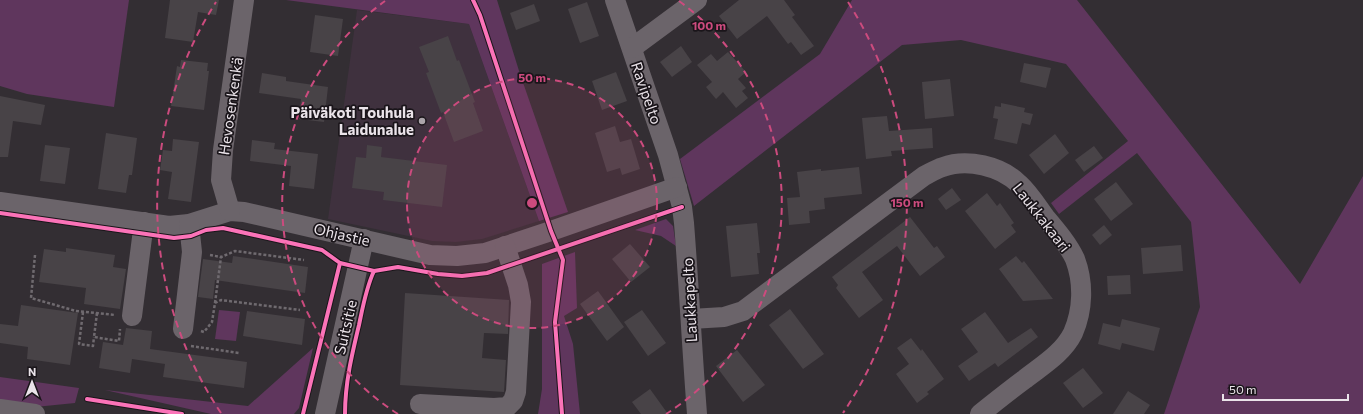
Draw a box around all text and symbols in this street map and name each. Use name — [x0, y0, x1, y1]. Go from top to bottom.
text: 100 m — [692, 18, 726, 32]
street label: Hevosenkenkä — [214, 56, 246, 156]
street label: Ravipelto — [628, 59, 666, 127]
text: 50 m — [518, 70, 546, 84]
place label: Päiväkoti Touhula Laidunalue — [291, 103, 414, 138]
marker: Päiväkoti Touhula Laidunalue — [417, 116, 427, 126]
street label: Laukkakaari — [1009, 179, 1075, 255]
text: 150 m — [890, 195, 924, 209]
centre of rings — [525, 196, 539, 210]
street label: Ohjastie — [312, 219, 372, 249]
street label: Laukkapelto — [678, 257, 700, 343]
street label: Suitsitie — [330, 298, 360, 356]
north arrow — [12, 362, 52, 402]
text: N — [28, 365, 36, 378]
scale bar — [1223, 376, 1348, 402]
text: 50 m — [1229, 382, 1257, 396]

